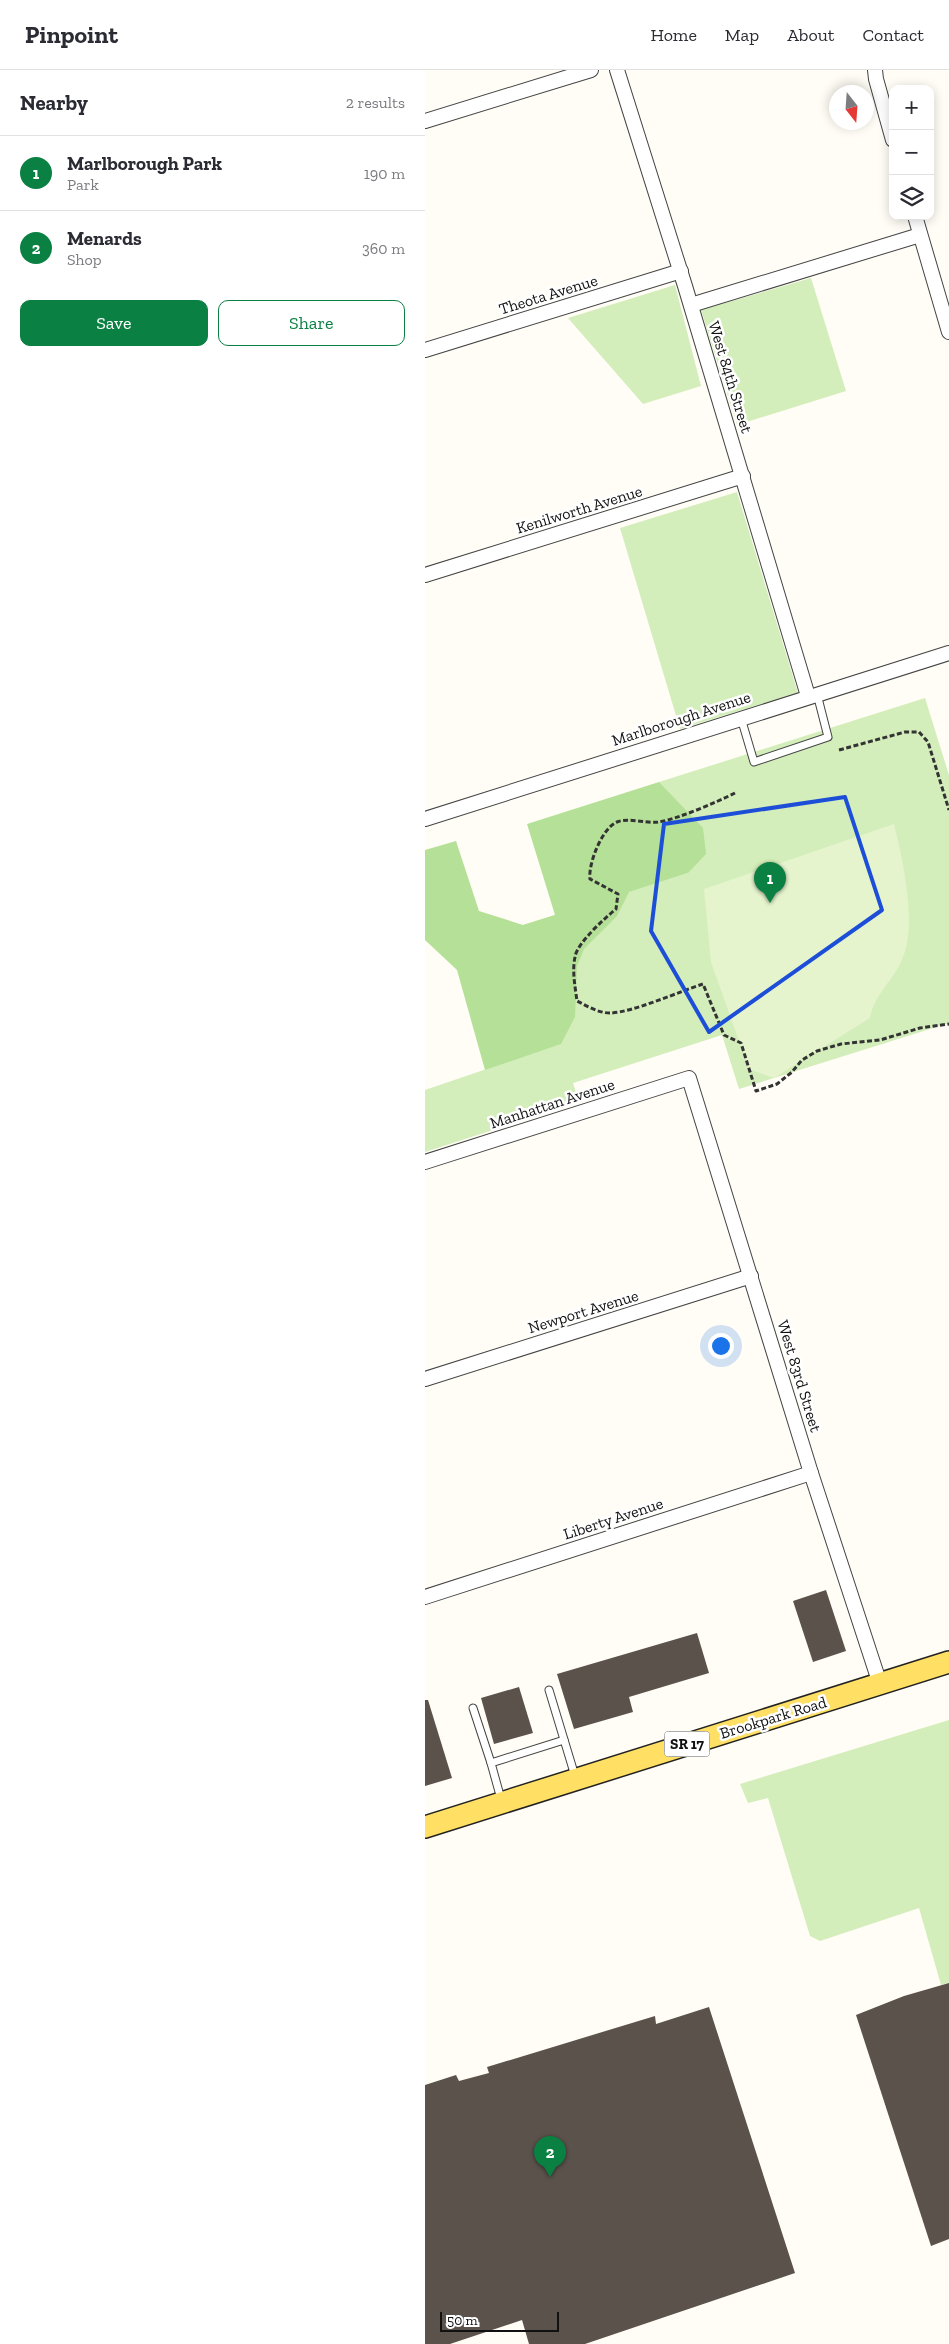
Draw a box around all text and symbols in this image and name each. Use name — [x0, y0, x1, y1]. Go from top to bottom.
text: Pinpoint — [25, 20, 118, 49]
text: Home — [650, 24, 697, 46]
text: Map — [725, 24, 759, 46]
text: About — [787, 24, 834, 46]
text: Contact — [862, 24, 924, 46]
north arrow — [829, 85, 874, 130]
map controls — [889, 85, 934, 220]
button: + — [889, 85, 934, 130]
text: Nearby — [20, 90, 88, 115]
text: 2 results — [346, 93, 405, 112]
button: − — [889, 130, 934, 175]
text: Marlborough Park — [67, 152, 222, 175]
text: 1 — [33, 164, 39, 183]
text: 190 m — [364, 164, 405, 183]
text: Park — [67, 175, 99, 194]
button: layers — [889, 175, 934, 220]
text: Menards — [67, 227, 142, 250]
text: 2 — [32, 239, 40, 258]
text: 360 m — [362, 239, 405, 258]
text: Shop — [67, 250, 102, 269]
street label: Theota Avenue — [497, 270, 600, 318]
button: Save — [20, 300, 208, 346]
button: Share — [218, 300, 405, 346]
street label: West 84th Street — [704, 319, 757, 435]
street label: Kenilworth Avenue — [514, 481, 644, 538]
street label: Marlborough Avenue — [609, 687, 753, 750]
pin: 1 — [754, 862, 786, 903]
street label: Manhattan Avenue — [487, 1074, 617, 1133]
street label: Newport Avenue — [526, 1286, 641, 1337]
street label: West 83rd Street — [773, 1318, 826, 1434]
your location — [708, 1333, 734, 1359]
street label: Liberty Avenue — [561, 1493, 665, 1544]
street label: Brookpark Road — [717, 1692, 829, 1743]
road number: SR 17 — [665, 1732, 709, 1756]
pin: 2 — [534, 2136, 566, 2177]
scale bar — [440, 2309, 559, 2332]
text: 50 m — [447, 2312, 478, 2329]

